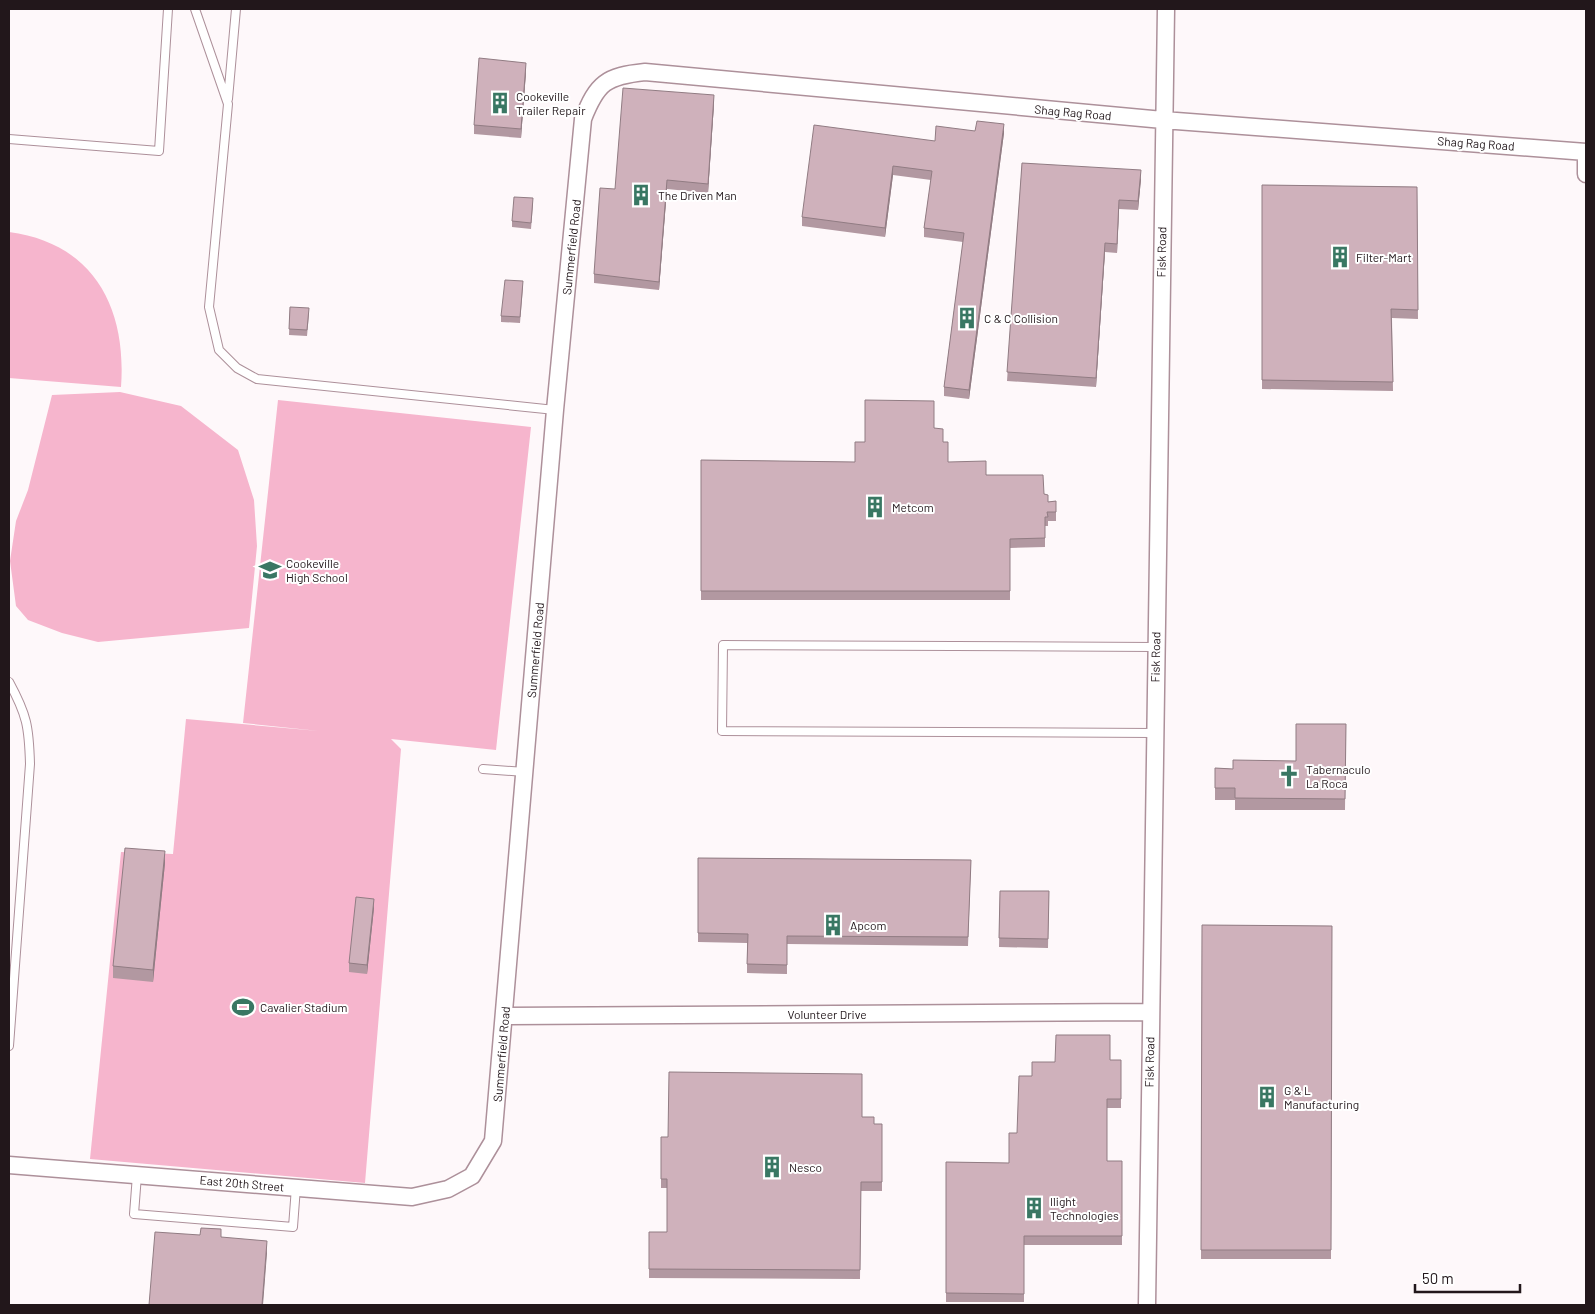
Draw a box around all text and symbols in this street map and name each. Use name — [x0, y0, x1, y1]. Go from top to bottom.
place label: Cookeville Trailer Repair — [516, 89, 586, 117]
building icon: Cookeville Trailer Repair — [487, 90, 513, 116]
street label: Shag Rag Road — [1034, 102, 1112, 122]
street label: Shag Rag Road — [1437, 133, 1515, 153]
building icon: The Driven Man — [628, 182, 654, 208]
place label: The Driven Man — [658, 188, 737, 202]
street label: Summerfield Road — [559, 199, 583, 295]
street label: Fisk Road — [1154, 227, 1168, 277]
building icon: Filter-Mart — [1327, 244, 1353, 270]
place label: Filter-Mart — [1356, 250, 1412, 264]
building icon: C & C Collision — [954, 305, 980, 331]
place label: C & C Collision — [984, 311, 1058, 325]
building icon: Metcom — [862, 494, 888, 520]
place label: Metcom — [892, 500, 934, 514]
place label: Cookeville High School — [286, 556, 348, 584]
school or university icon: Cookeville High School — [257, 557, 283, 583]
street label: Summerfield Road — [524, 602, 546, 698]
street label: Fisk Road — [1148, 632, 1162, 682]
place label: Tabernaculo La Roca — [1306, 762, 1371, 790]
church icon: Tabernaculo La Roca — [1276, 763, 1302, 789]
building icon: Apcom — [820, 912, 846, 938]
place label: Apcom — [850, 918, 887, 932]
sports icon: Cavalier Stadium — [230, 994, 256, 1020]
place label: Cavalier Stadium — [260, 1000, 347, 1014]
street label: Summerfield Road — [490, 1006, 512, 1102]
street label: Volunteer Drive — [787, 1007, 867, 1021]
street label: Fisk Road — [1142, 1037, 1156, 1087]
place label: G & L Manufacturing — [1284, 1083, 1359, 1111]
building icon: G & L Manufacturing — [1254, 1084, 1280, 1110]
building icon: Nesco — [759, 1154, 785, 1180]
place label: Nesco — [789, 1160, 822, 1174]
street label: East 20th Street — [199, 1172, 285, 1194]
place label: Ilight Technologies — [1050, 1194, 1119, 1222]
building icon: Ilight Technologies — [1021, 1195, 1047, 1221]
scale bar — [1415, 1262, 1520, 1294]
text: 50 m — [1422, 1269, 1454, 1287]

